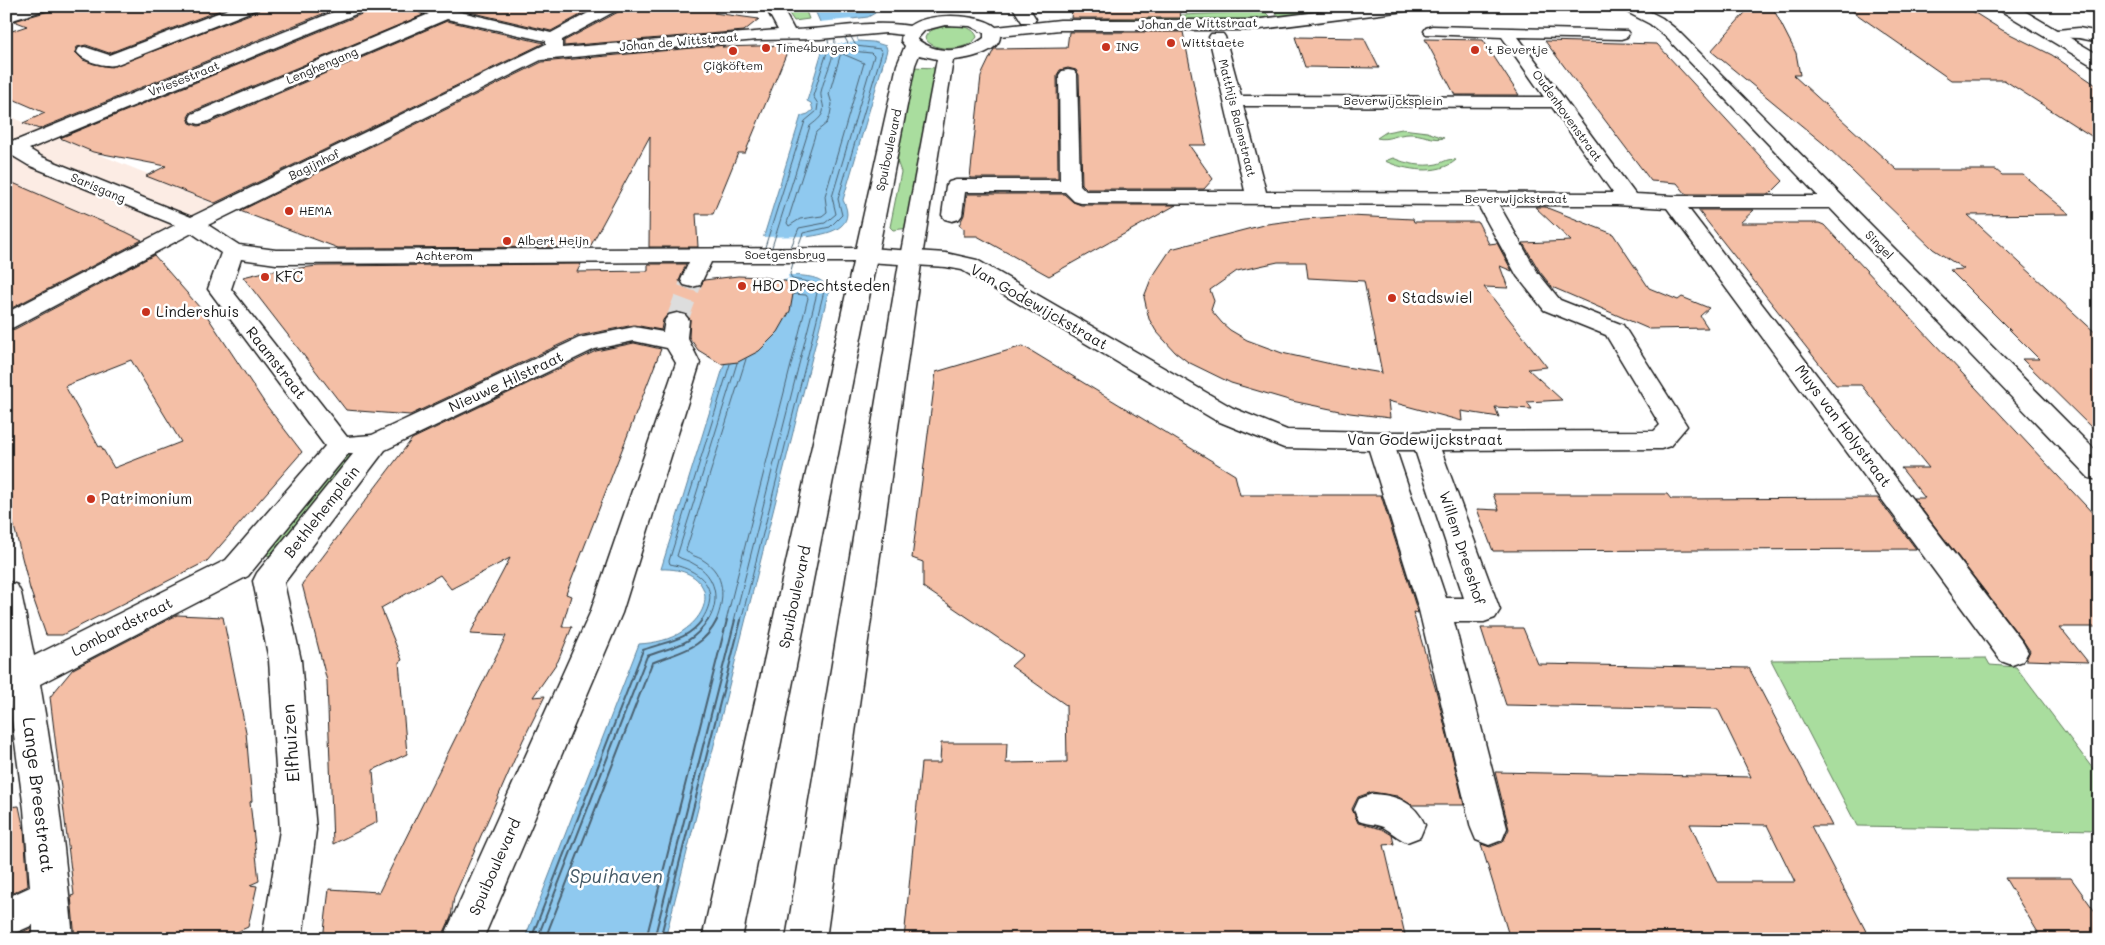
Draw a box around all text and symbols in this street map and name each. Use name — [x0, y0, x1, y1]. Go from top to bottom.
street label: Johan de Wittstraat — [1138, 14, 1258, 32]
street label: Johan de Wittstraat — [619, 28, 739, 54]
place label: Wittstaete — [1181, 34, 1245, 50]
marker: Wittstaete — [1165, 37, 1177, 49]
place label: ING — [1116, 38, 1139, 54]
place label: Time4burgers — [776, 39, 857, 55]
marker: ING — [1100, 41, 1112, 53]
place label: 't Bevertje — [1485, 41, 1548, 57]
marker: Time4burgers — [760, 42, 772, 54]
street label: Lenghengang — [283, 43, 360, 87]
marker: 't Bevertje — [1469, 44, 1481, 56]
marker: Çiğköftem — [727, 45, 739, 57]
street label: Vriesestraat — [146, 57, 222, 100]
place label: Çiğköftem — [703, 57, 763, 73]
street label: Matthijs Balenstraat — [1216, 57, 1260, 178]
street label: Oudenhovenstraat — [1529, 66, 1606, 164]
street label: Beverwijcksplein — [1343, 92, 1443, 108]
street label: Spuiboulevard — [872, 107, 905, 192]
street label: Bagijnhof — [285, 145, 342, 183]
street label: Sarisgang — [69, 168, 128, 206]
street label: Beverwijckstraat — [1465, 190, 1567, 206]
place label: HEMA — [299, 202, 332, 218]
marker: HEMA — [283, 205, 295, 217]
street label: Singel — [1862, 226, 1897, 262]
place label: Albert Heijn — [517, 232, 589, 248]
marker: Albert Heijn — [501, 235, 513, 247]
street label: Soetgensbrug — [745, 246, 825, 262]
street label: Achterom — [415, 247, 473, 263]
street label: Van Godewijckstraat — [967, 259, 1112, 354]
place label: KFC — [275, 266, 303, 286]
marker: KFC — [259, 271, 271, 283]
place label: HBO Drechtsteden — [752, 275, 890, 295]
marker: HBO Drechtsteden — [736, 280, 748, 292]
place label: Stadswiel — [1402, 287, 1472, 307]
marker: Stadswiel — [1386, 292, 1398, 304]
place label: Lindershuis — [156, 301, 239, 321]
marker: Lindershuis — [140, 306, 152, 318]
street label: Raamstraat — [242, 322, 311, 403]
street label: Nieuwe Hilstraat — [445, 346, 566, 416]
street label: Muys van Holystraat — [1791, 360, 1896, 491]
street label: Van Godewijckstraat — [1347, 429, 1503, 449]
street label: Bethlehemplein — [279, 461, 363, 562]
place label: Patrimonium — [101, 488, 192, 508]
street label: Willem Dreeshof — [1435, 488, 1491, 608]
marker: Patrimonium — [85, 493, 97, 505]
street label: Spuiboulevard — [773, 544, 815, 650]
street label: Lombardstraat — [67, 592, 176, 660]
street label: Elfhuizen — [275, 703, 305, 783]
street label: Lange Breestraat — [18, 716, 60, 874]
street label: Spuiboulevard — [464, 815, 524, 918]
water label: Spuihaven — [569, 863, 663, 888]

